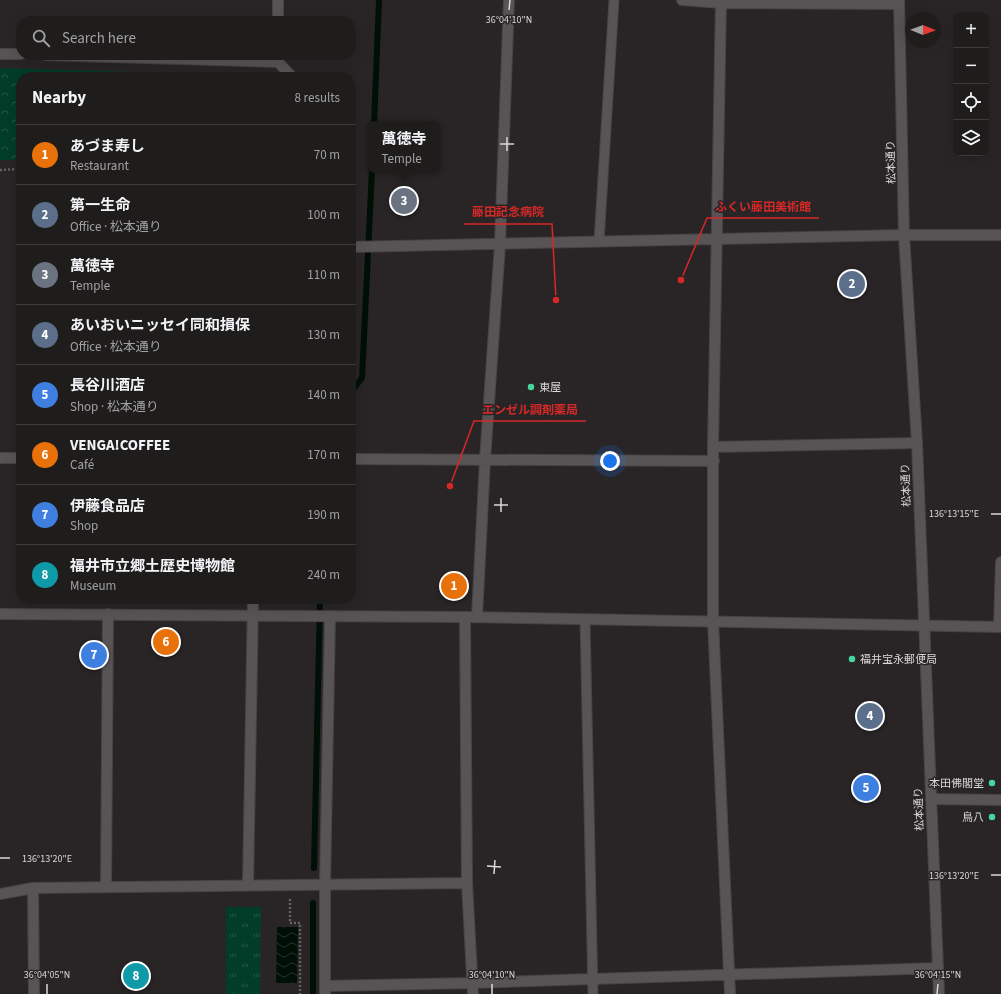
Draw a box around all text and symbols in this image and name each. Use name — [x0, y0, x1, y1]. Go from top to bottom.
north arrow — [905, 12, 941, 48]
map controls — [953, 12, 989, 156]
button: + — [953, 12, 989, 48]
text: 36°04'10"N — [486, 13, 532, 27]
search box — [16, 16, 356, 60]
icon: search — [30, 27, 52, 49]
text: Search here — [62, 28, 136, 49]
button: − — [953, 48, 989, 84]
button: locate — [953, 84, 989, 120]
text: Nearby — [32, 86, 86, 110]
text: 8 results — [295, 89, 340, 107]
button: layers — [953, 120, 989, 156]
popup — [367, 121, 441, 173]
text: 萬徳寺 — [381, 129, 427, 150]
text: あづま寿し — [70, 136, 145, 157]
street label: 松本通り — [883, 140, 899, 184]
text: 1 — [42, 146, 48, 164]
text: 70 m — [314, 146, 340, 164]
text: Temple — [381, 150, 422, 168]
text: Restaurant — [70, 157, 129, 175]
pin: 3 — [391, 186, 417, 216]
callout: ふくい藤田美術館 — [707, 194, 819, 218]
text: 第一生命 — [70, 195, 130, 216]
text: ふくい藤田美術館 — [715, 199, 811, 216]
callout: 藤田記念病院 — [464, 200, 552, 224]
text: 藤田記念病院 — [472, 204, 544, 221]
text: 2 — [42, 206, 48, 224]
text: 100 m — [307, 206, 340, 224]
text: Office · 松本通り — [70, 218, 162, 236]
text: 萬徳寺 — [70, 256, 115, 277]
text: 3 — [42, 266, 48, 284]
text: 110 m — [307, 266, 340, 284]
pin: 2 — [839, 269, 865, 299]
text: Temple — [70, 277, 110, 295]
text: あいおいニッセイ同和損保 — [70, 315, 250, 336]
text: 4 — [42, 326, 48, 344]
text: 130 m — [307, 326, 340, 344]
text: Office · 松本通り — [70, 338, 162, 356]
text: 長谷川酒店 — [70, 375, 145, 396]
place label: 東屋 — [539, 380, 561, 395]
marker: 東屋 — [526, 382, 536, 392]
text: 5 — [42, 386, 48, 404]
text: 140 m — [307, 386, 340, 404]
callout: エンゼル調剤薬局 — [474, 397, 586, 421]
text: Shop · 松本通り — [70, 398, 159, 416]
text: エンゼル調剤薬局 — [482, 402, 578, 419]
text: VENGA!COFFEE — [70, 435, 170, 456]
text: 6 — [42, 446, 48, 464]
text: 170 m — [307, 446, 340, 464]
your location — [600, 451, 620, 471]
text: Café — [70, 456, 94, 474]
street label: 松本通り — [898, 463, 914, 507]
text: 伊藤食品店 — [70, 496, 145, 517]
text: 7 — [42, 506, 48, 524]
text: 190 m — [307, 506, 340, 524]
text: 136°13'15"E — [929, 507, 979, 521]
text: Shop — [70, 517, 98, 535]
text: 福井市立郷土歴史博物館 — [70, 556, 235, 577]
text: 8 — [42, 566, 48, 584]
text: 240 m — [307, 566, 340, 584]
pin: 1 — [441, 571, 467, 601]
text: Museum — [70, 577, 116, 595]
pin: 6 — [153, 627, 179, 657]
pin: 7 — [81, 640, 107, 670]
place label: 福井宝永郵便局 — [860, 652, 937, 667]
marker: 福井宝永郵便局 — [847, 654, 857, 664]
pin: 4 — [857, 701, 883, 731]
pin: 5 — [853, 773, 879, 803]
place label: 本田佛閣堂 — [929, 776, 984, 791]
marker: 本田佛閣堂 — [987, 778, 997, 788]
street label: 松本通り — [911, 787, 927, 831]
place label: 鳥八 — [962, 810, 984, 825]
marker: 鳥八 — [987, 812, 997, 822]
text: 136°13'20"E — [22, 852, 72, 866]
text: 136°13'20"E — [929, 869, 979, 883]
pin: 8 — [123, 961, 149, 991]
text: 36°04'05"N — [24, 968, 70, 982]
text: 36°04'10"N — [469, 968, 515, 982]
text: 36°04'15"N — [915, 968, 961, 982]

